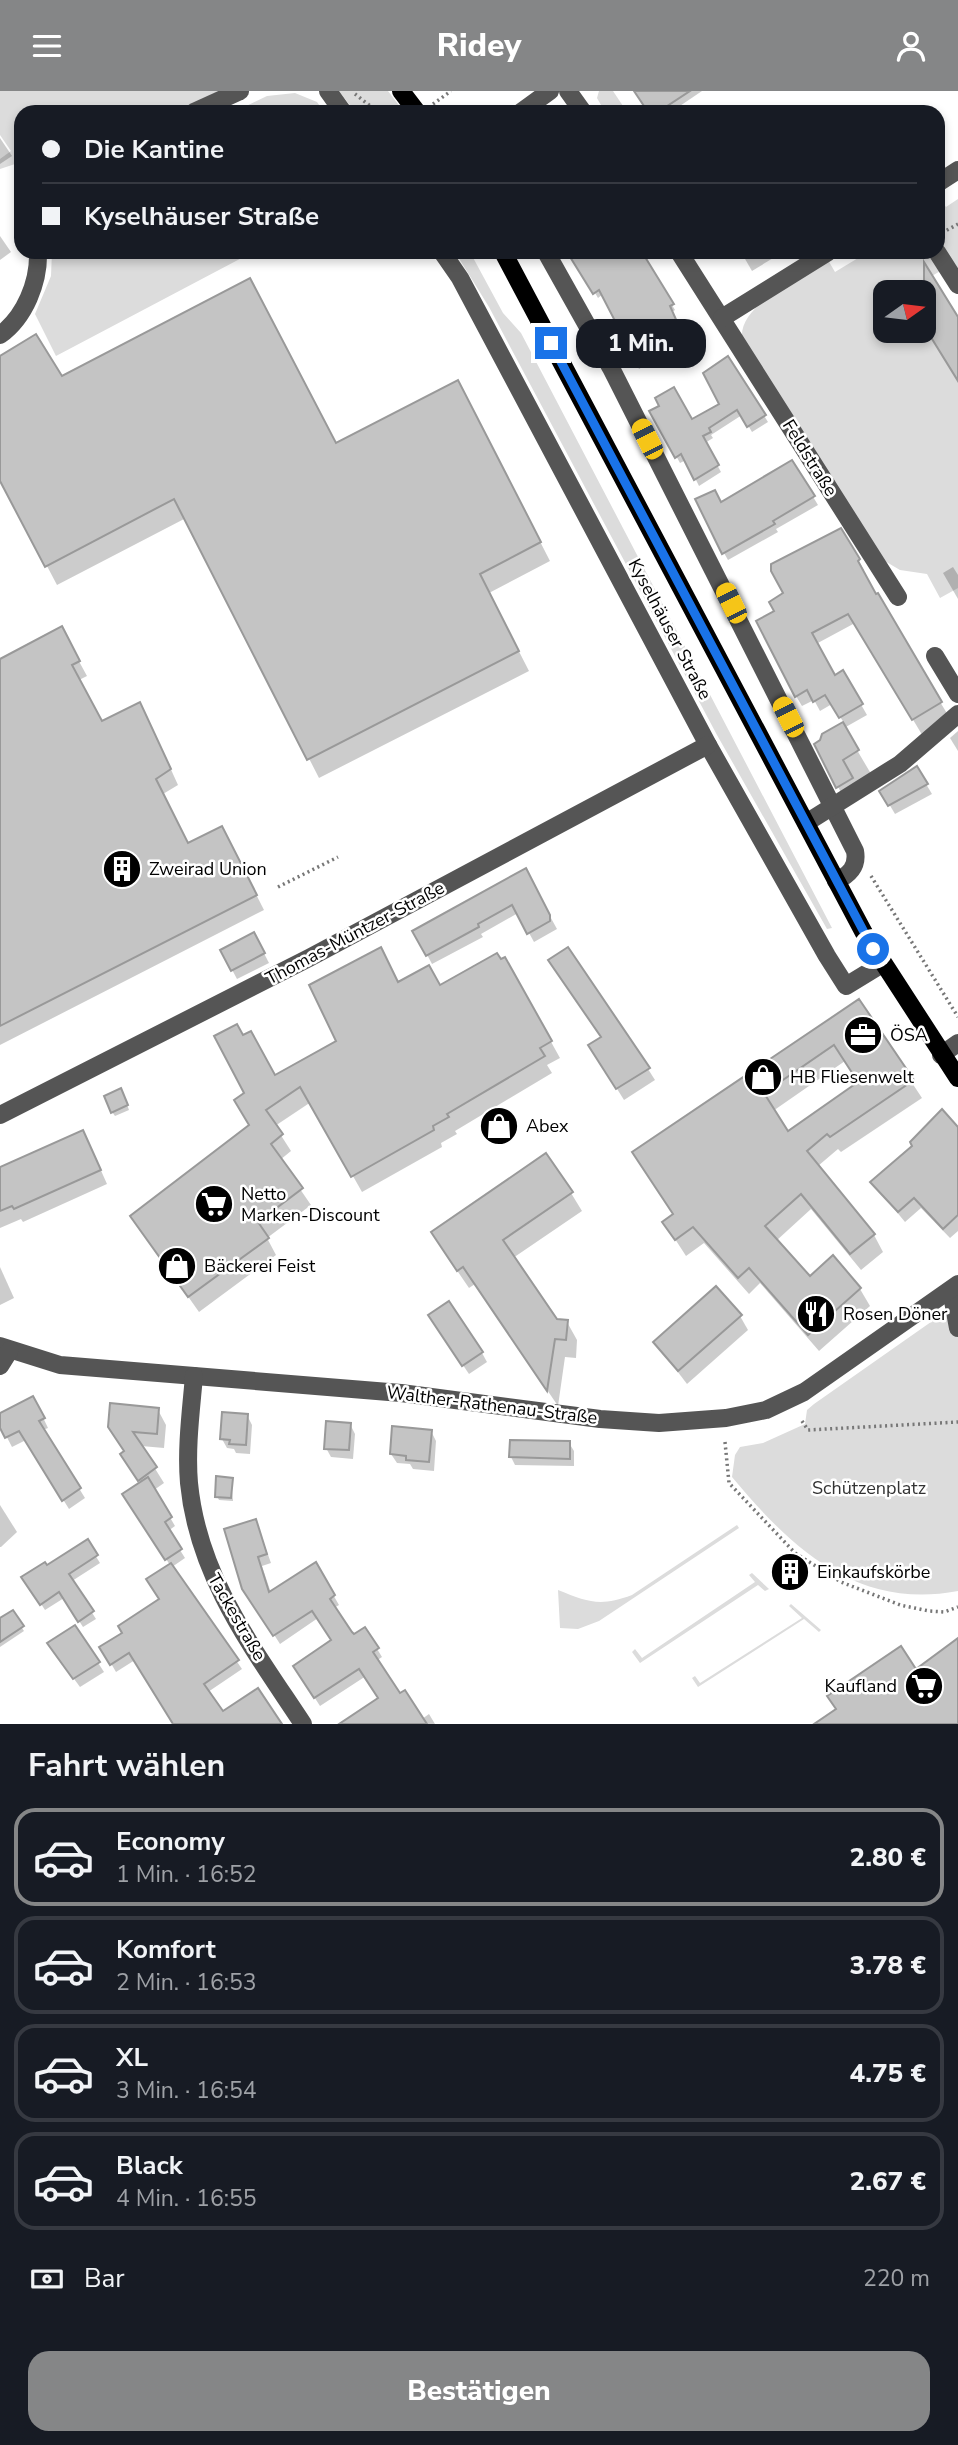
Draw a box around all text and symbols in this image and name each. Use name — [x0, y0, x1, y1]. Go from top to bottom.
text: Ridey — [437, 24, 521, 67]
icon: menu — [28, 27, 66, 65]
icon: person — [892, 27, 930, 65]
text: Die Kantine — [84, 132, 224, 167]
text: Kyselhäuser Straße — [84, 199, 319, 234]
north arrow — [873, 280, 936, 343]
map controls — [873, 280, 936, 343]
callout: 1 Min. — [576, 319, 705, 367]
route end — [535, 327, 567, 359]
text: 1 Min. — [608, 328, 674, 359]
street label: Feldstraße — [777, 415, 843, 501]
car — [629, 416, 666, 462]
street label: Kyselhäuser Straße — [623, 554, 717, 704]
car — [713, 580, 750, 626]
car — [770, 694, 807, 740]
building icon: Zweirad Union — [101, 848, 143, 890]
place label: Zweirad Union — [149, 857, 267, 881]
street label: Thomas-Müntzer-Straße — [261, 876, 449, 990]
route start — [857, 933, 889, 965]
office icon: ÖSA — [842, 1014, 884, 1056]
place label: ÖSA — [890, 1023, 928, 1047]
shop icon: HB Fliesenwelt — [742, 1056, 784, 1098]
place label: HB Fliesenwelt — [790, 1065, 915, 1089]
shop icon: Abex — [478, 1105, 520, 1147]
place label: Abex — [526, 1114, 569, 1138]
place label: Netto Marken-Discount — [241, 1182, 380, 1227]
supermarket icon: Netto Marken-Discount — [193, 1183, 235, 1225]
shop icon: Bäckerei Feist — [156, 1245, 198, 1287]
place label: Bäckerei Feist — [204, 1254, 316, 1278]
restaurant icon: Rosen Döner — [795, 1293, 837, 1335]
place label: Rosen Döner — [843, 1302, 948, 1326]
street label: Walther-Rathenau-Straße — [385, 1380, 599, 1430]
park label: Schützenplatz — [812, 1476, 926, 1500]
building icon: Einkaufskörbe — [769, 1551, 811, 1593]
place label: Einkaufskörbe — [817, 1560, 930, 1584]
street label: Tackestraße — [202, 1569, 272, 1665]
supermarket icon: Kaufland — [903, 1665, 945, 1707]
place label: Kaufland — [825, 1674, 897, 1698]
text: Fahrt wählen — [28, 1744, 225, 1787]
text: Economy — [116, 1824, 225, 1859]
icon: car — [32, 1826, 95, 1889]
text: 2.80 € — [850, 1840, 926, 1875]
text: 1 Min. · 16:52 — [116, 1859, 257, 1890]
text: Komfort — [116, 1932, 216, 1967]
icon: car — [32, 1934, 95, 1997]
text: 3.78 € — [850, 1948, 926, 1983]
text: 2 Min. · 16:53 — [116, 1967, 257, 1998]
text: XL — [116, 2040, 148, 2075]
icon: car — [32, 2042, 95, 2105]
text: 4.75 € — [850, 2056, 926, 2091]
text: 3 Min. · 16:54 — [116, 2075, 257, 2106]
text: Black — [116, 2148, 183, 2183]
icon: car — [32, 2150, 95, 2213]
text: 2.67 € — [850, 2164, 926, 2199]
text: 4 Min. · 16:55 — [116, 2183, 257, 2214]
icon: cash — [28, 2260, 66, 2298]
text: Bar — [84, 2261, 125, 2296]
text: 220 m — [863, 2263, 930, 2294]
button: Bestätigen — [28, 2351, 930, 2431]

